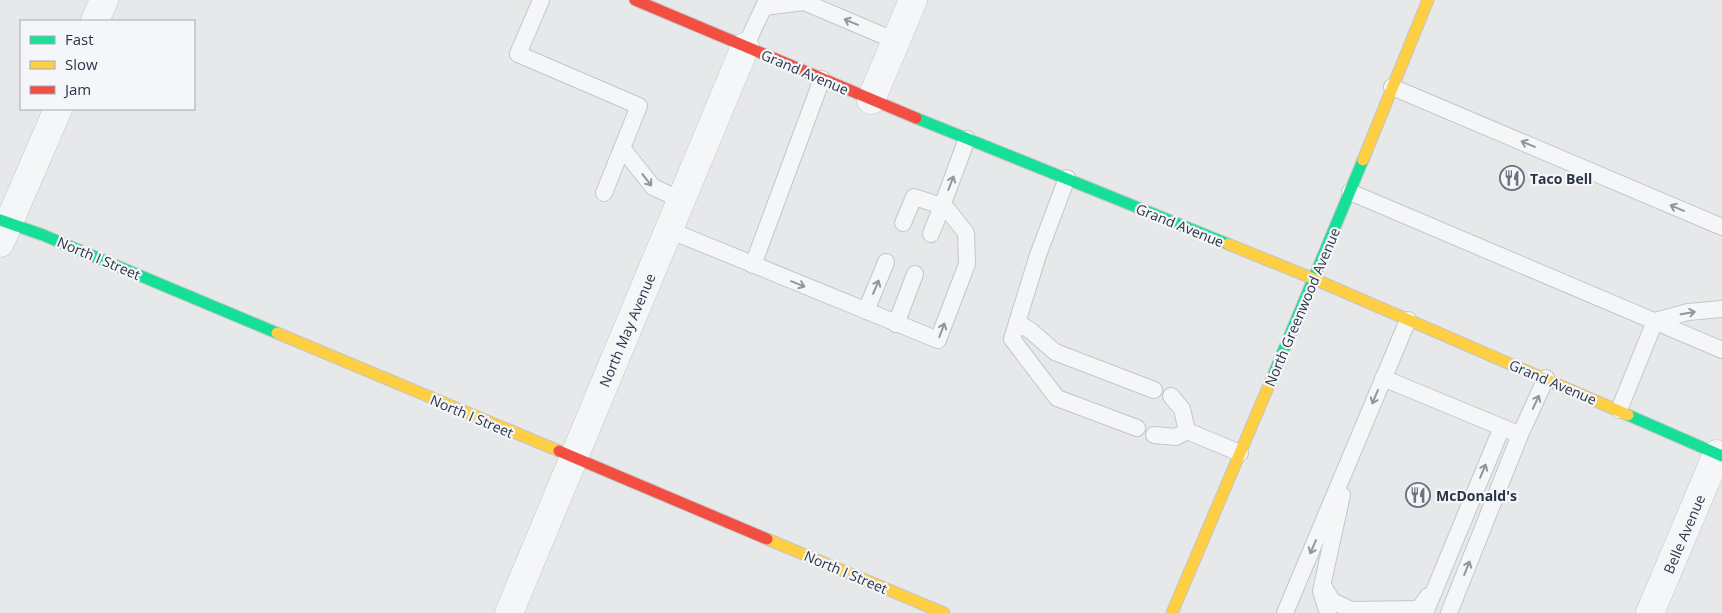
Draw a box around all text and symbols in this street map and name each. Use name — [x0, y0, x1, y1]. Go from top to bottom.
one-way arrow — [844, 16, 859, 26]
legend — [20, 20, 195, 110]
text: Fast — [65, 29, 94, 49]
street label: Grand Avenue — [758, 45, 852, 99]
text: Slow — [65, 54, 98, 74]
text: Jam — [63, 79, 91, 99]
one-way arrow — [1521, 138, 1536, 148]
restaurant icon: Taco Bell — [1499, 165, 1525, 191]
place label: Taco Bell — [1530, 169, 1592, 188]
one-way arrow — [642, 173, 653, 186]
one-way arrow — [947, 176, 956, 192]
street label: Grand Avenue — [1133, 199, 1227, 251]
one-way arrow — [1670, 202, 1685, 212]
street label: North Greenwood Avenue — [1260, 225, 1344, 389]
street label: North I Street — [55, 232, 143, 284]
street label: North May Avenue — [594, 270, 660, 390]
one-way arrow — [790, 279, 805, 289]
one-way arrow — [871, 280, 881, 295]
one-way arrow — [1680, 308, 1696, 317]
one-way arrow — [938, 323, 947, 338]
street label: Grand Avenue — [1506, 355, 1600, 409]
one-way arrow — [1370, 389, 1380, 404]
street label: North I Street — [428, 390, 516, 442]
one-way arrow — [1531, 394, 1541, 409]
one-way arrow — [1479, 464, 1489, 479]
restaurant icon: McDonald's — [1405, 482, 1431, 508]
place label: McDonald's — [1436, 486, 1517, 505]
street label: Belle Avenue — [1659, 491, 1709, 576]
one-way arrow — [1307, 539, 1317, 554]
street label: North I Street — [802, 546, 890, 598]
one-way arrow — [1462, 561, 1472, 576]

